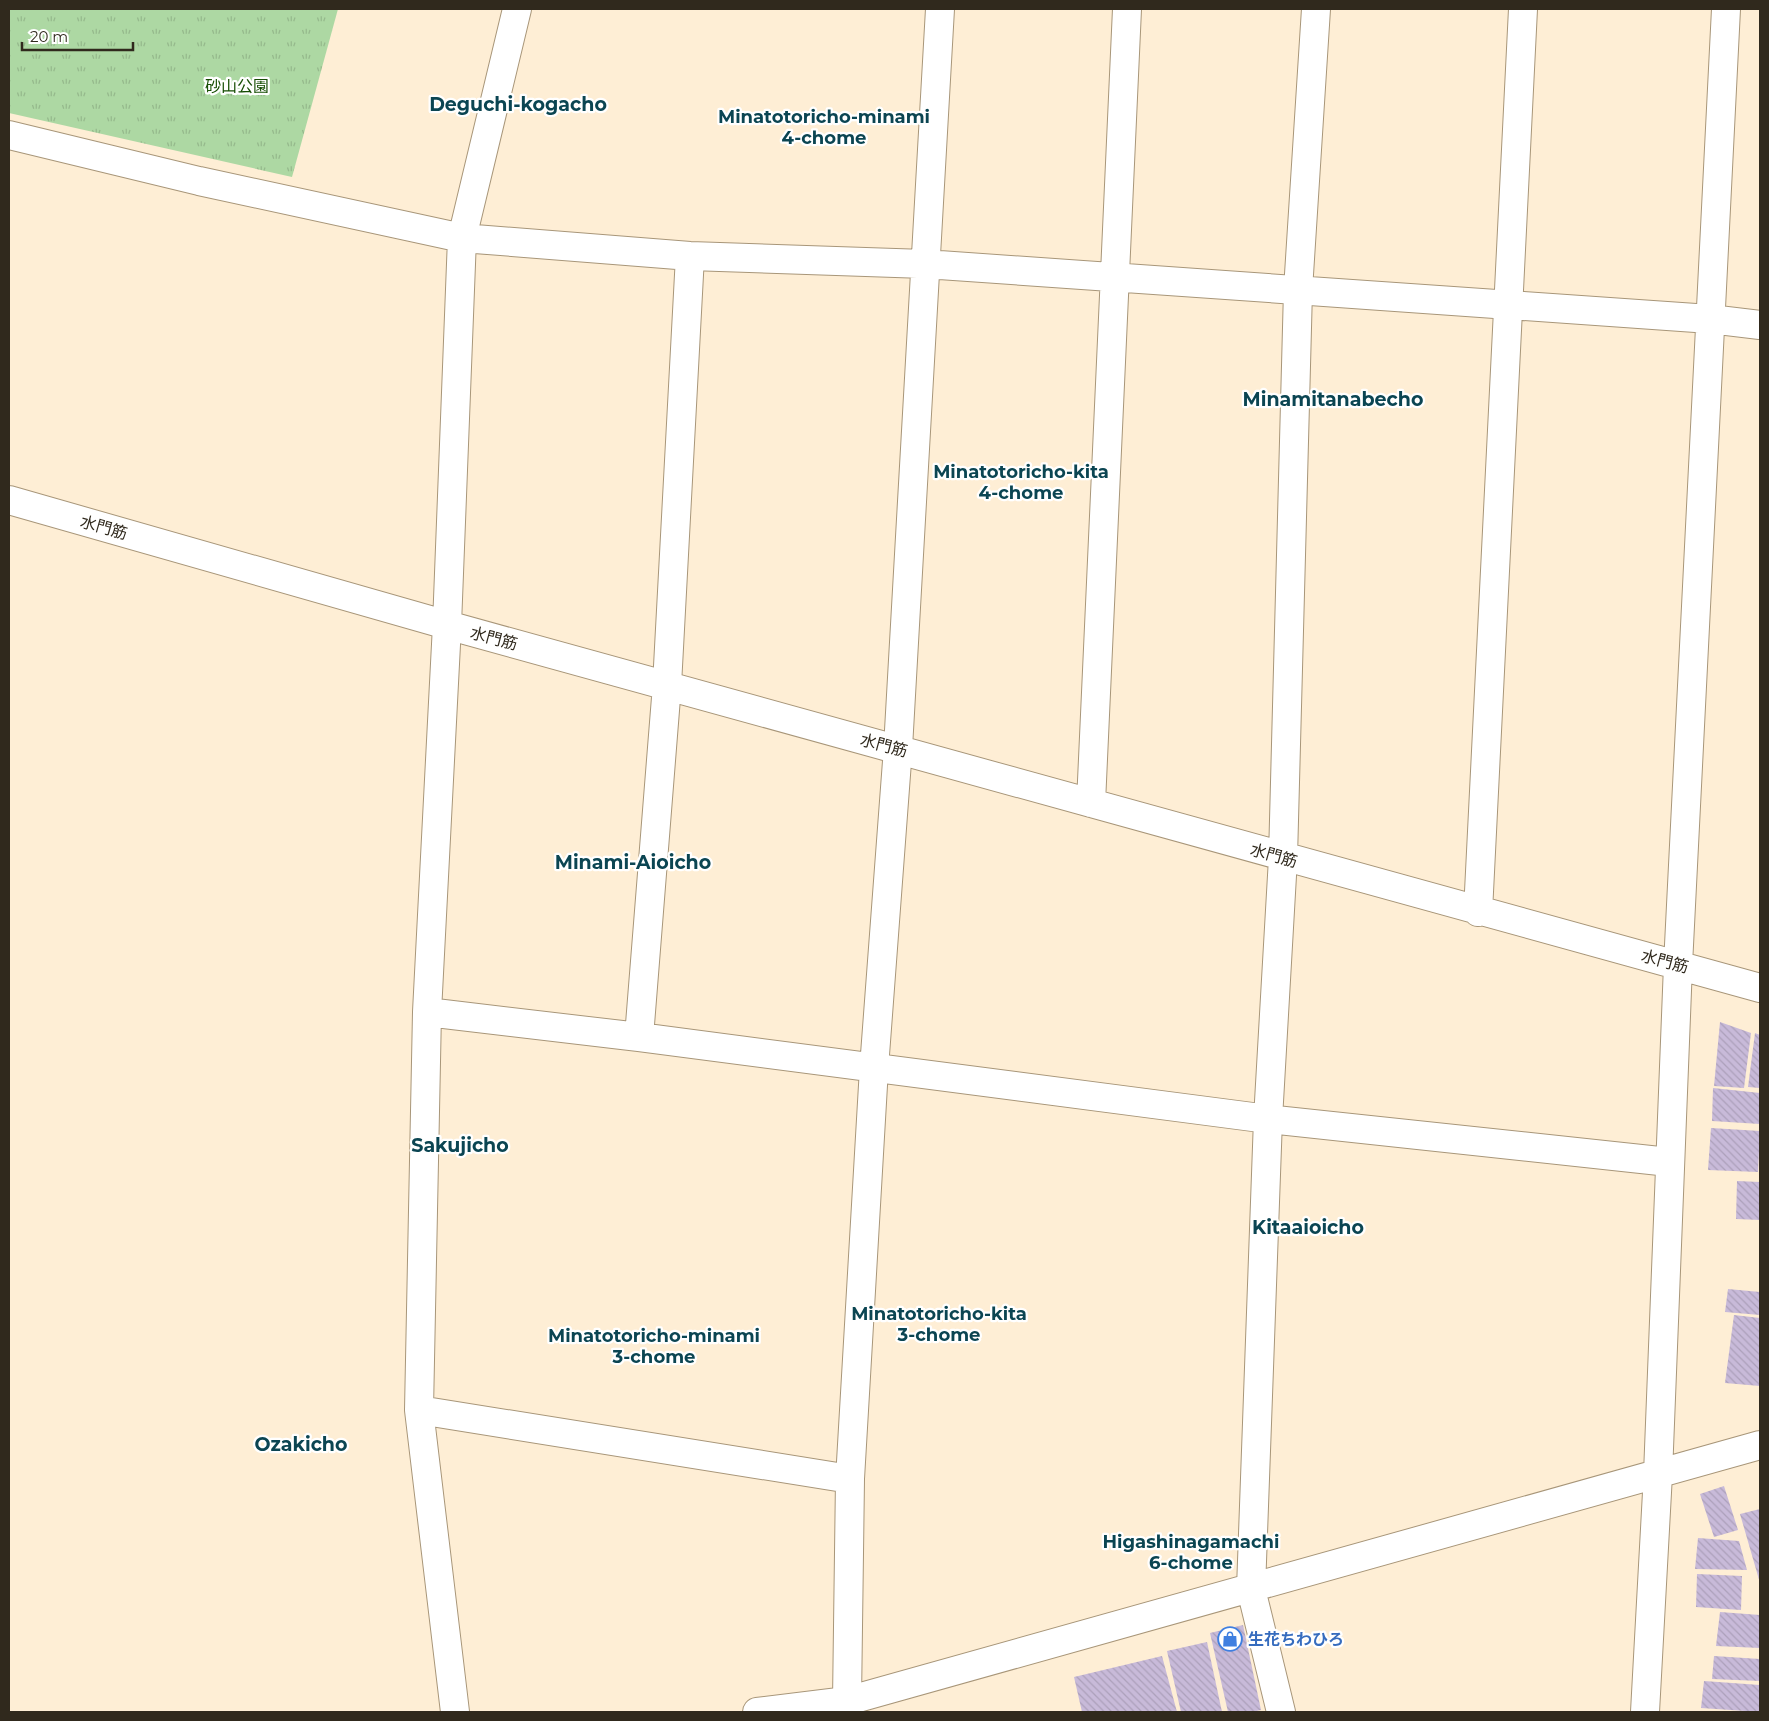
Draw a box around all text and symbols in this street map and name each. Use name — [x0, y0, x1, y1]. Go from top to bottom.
scale bar — [22, 20, 134, 52]
text: 20 m — [30, 27, 68, 46]
park label: 砂山公園 — [205, 77, 269, 96]
district label: Deguchi-kogacho — [429, 93, 607, 116]
district label: Minatotoricho-minami 4-chome — [718, 106, 930, 149]
district label: Minamitanabecho — [1243, 388, 1423, 411]
district label: Minatotoricho-kita 4-chome — [933, 461, 1109, 504]
street label: 水門筋 — [78, 512, 130, 543]
street label: 水門筋 — [468, 623, 520, 654]
street label: 水門筋 — [858, 730, 910, 761]
street label: 水門筋 — [1248, 840, 1300, 871]
district label: Minami-Aioicho — [555, 851, 711, 874]
street label: 水門筋 — [1639, 946, 1691, 977]
district label: Sakujicho — [411, 1134, 509, 1157]
district label: Kitaaioicho — [1252, 1216, 1364, 1239]
district label: Minatotoricho-kita 3-chome — [851, 1303, 1027, 1346]
district label: Minatotoricho-minami 3-chome — [548, 1325, 760, 1368]
district label: Ozakicho — [254, 1433, 348, 1456]
district label: Higashinagamachi 6-chome — [1103, 1531, 1279, 1574]
shop icon: 生花ちわひろ — [1217, 1626, 1243, 1652]
place label: 生花ちわひろ — [1248, 1630, 1344, 1649]

